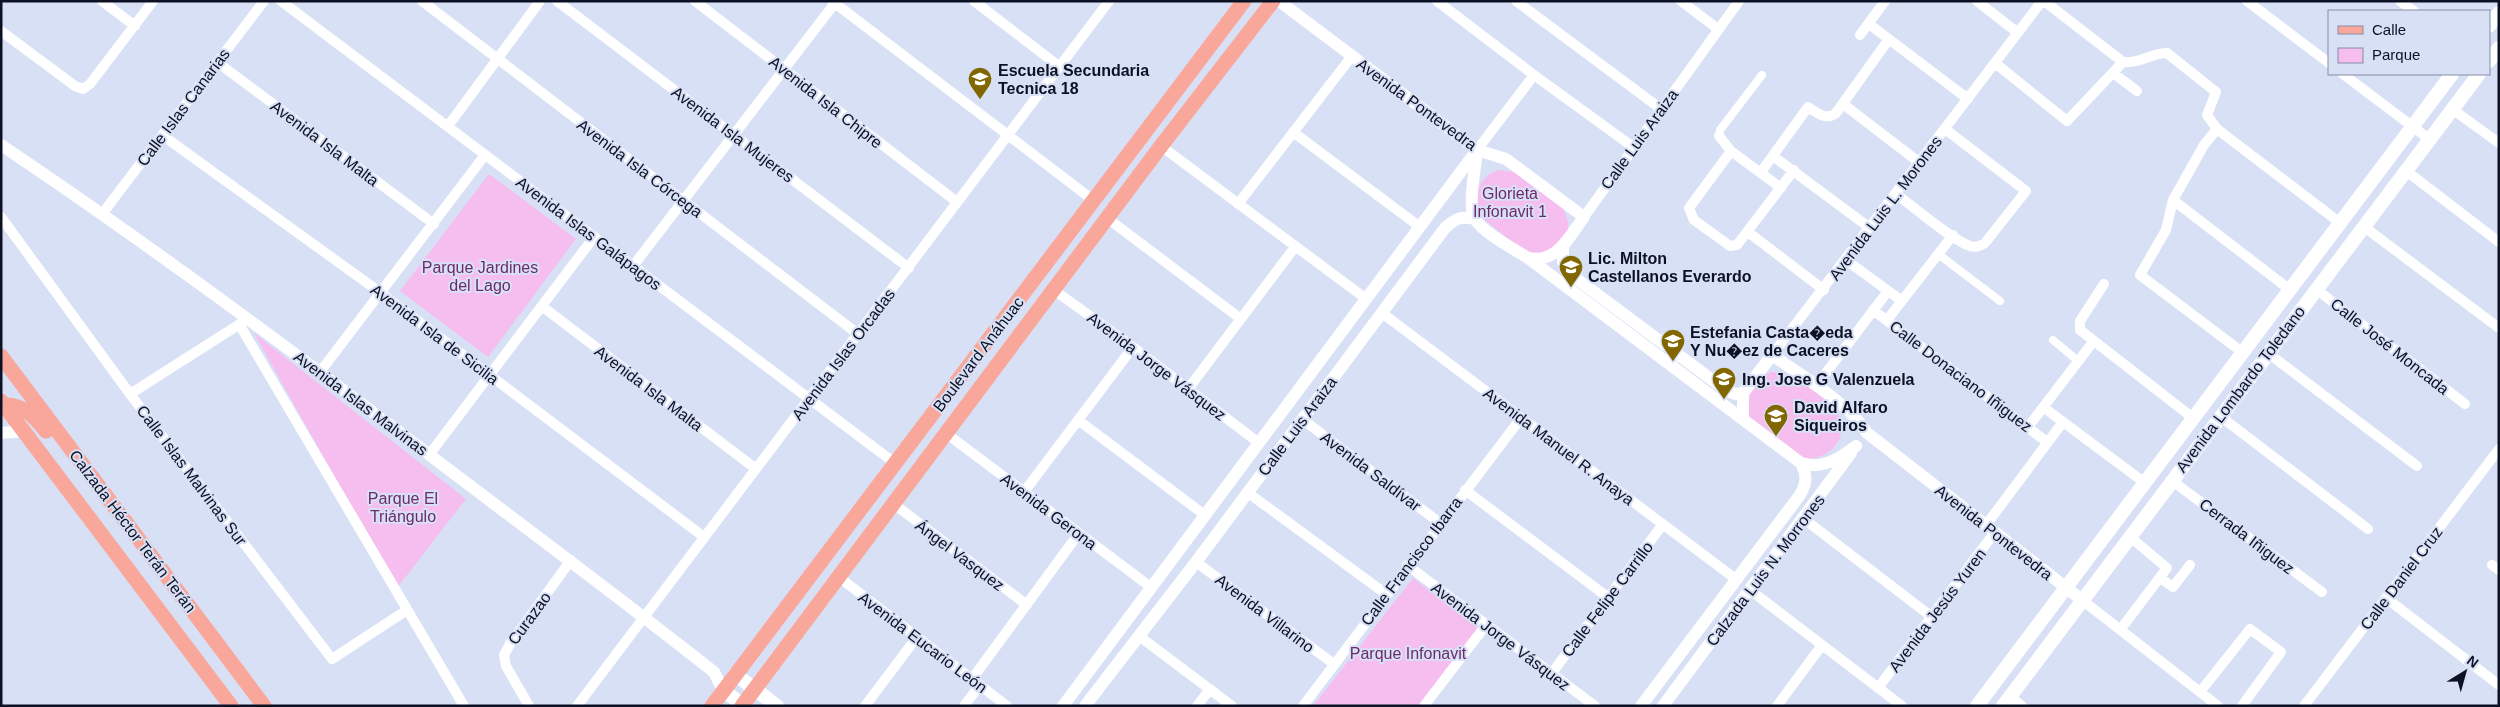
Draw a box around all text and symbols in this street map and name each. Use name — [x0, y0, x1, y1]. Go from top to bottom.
legend — [2328, 10, 2490, 75]
text: Calle — [2372, 21, 2406, 38]
street label: Calle Islas Canarias — [134, 45, 233, 169]
text: Parque — [2372, 46, 2420, 63]
street label: Avenida Isla Chipre — [766, 53, 886, 152]
street label: Avenida Pontevedra — [1354, 55, 1480, 154]
place label: Escuela Secundaria Tecnica 18 — [998, 62, 1149, 97]
school or university icon: Escuela Secundaria Tecnica 18 — [967, 66, 993, 100]
street label: Avenida Isla Mujeres — [668, 83, 797, 186]
street label: Calle Luis Araiza — [1598, 86, 1681, 192]
street label: Avenida Isla Malta — [267, 97, 382, 189]
street label: Avenida Isla Córcega — [574, 116, 706, 221]
street label: Avenida Luis L. Morones — [1826, 133, 1945, 284]
street label: Avenida Islas Galápagos — [513, 173, 664, 293]
park label: Glorieta Infonavit 1 — [1473, 185, 1547, 220]
place label: Lic. Milton Castellanos Everardo — [1588, 250, 1752, 285]
school or university icon: Lic. Milton Castellanos Everardo — [1558, 254, 1584, 288]
park label: Parque Jardines del Lago — [422, 259, 538, 294]
street label: Avenida Isla de Sicilia — [368, 281, 502, 388]
street label: Avenida Islas Orcadas — [789, 285, 898, 423]
street label: Boulevard Anáhuac — [930, 294, 1027, 415]
street label: Calle José Moncada — [2327, 295, 2452, 398]
street label: Avenida Lombardo Toledano — [2172, 303, 2308, 476]
street label: Avenida Jorge Vásquez — [1084, 309, 1229, 424]
street label: Calle Donaciano Iñiguez — [1886, 317, 2035, 435]
place label: Estefania Casta�eda Y Nu�ez de Caceres — [1690, 324, 1853, 359]
school or university icon: Estefania Casta�eda Y Nu�ez de Caceres — [1660, 328, 1686, 362]
street label: Avenida Isla Malta — [591, 342, 706, 434]
street label: Avenida Islas Malvinas — [291, 348, 431, 459]
school or university icon: Ing. Jose G Valenzuela — [1711, 366, 1737, 400]
place label: Ing. Jose G Valenzuela — [1742, 371, 1915, 388]
street label: Calle Luis Araiza — [1255, 374, 1340, 479]
street label: Avenida Manuel R. Anaya — [1480, 384, 1637, 509]
place label: David Alfaro Siqueiros — [1794, 399, 1888, 434]
street label: Calle Islas Malvinas Sur — [133, 402, 250, 549]
school or university icon: David Alfaro Siqueiros — [1763, 403, 1789, 437]
street label: Avenida Saldívar — [1317, 428, 1425, 515]
street label: Calzada Héctor Terán Terán — [66, 447, 199, 616]
street label: Avenida Gerona — [998, 470, 1100, 553]
street label: Avenida Pontevedra — [1932, 481, 2056, 583]
park label: Parque El Triángulo — [368, 490, 438, 525]
street label: Calzada Luis N. Morrones — [1703, 491, 1828, 649]
street label: Calle Francisco Ibarra — [1358, 494, 1465, 629]
street label: Cerrada Iñiguez — [2196, 495, 2297, 577]
street label: Ángel Vasquez — [912, 516, 1008, 594]
street label: Calle Daniel Cruz — [2357, 523, 2446, 633]
street label: Calle Felipe Carrillo — [1559, 538, 1656, 660]
street label: Avenida Jesús Yuren — [1886, 545, 1989, 675]
street label: Avenida Villarino — [1212, 571, 1317, 656]
street label: Avenida Jorge Vásquez — [1428, 579, 1573, 694]
street label: Curazao — [505, 589, 554, 648]
street label: Avenida Eucario León — [855, 589, 990, 696]
park label: Parque Infonavit — [1350, 645, 1467, 662]
north arrow — [2440, 647, 2490, 697]
text: N — [2464, 652, 2482, 671]

